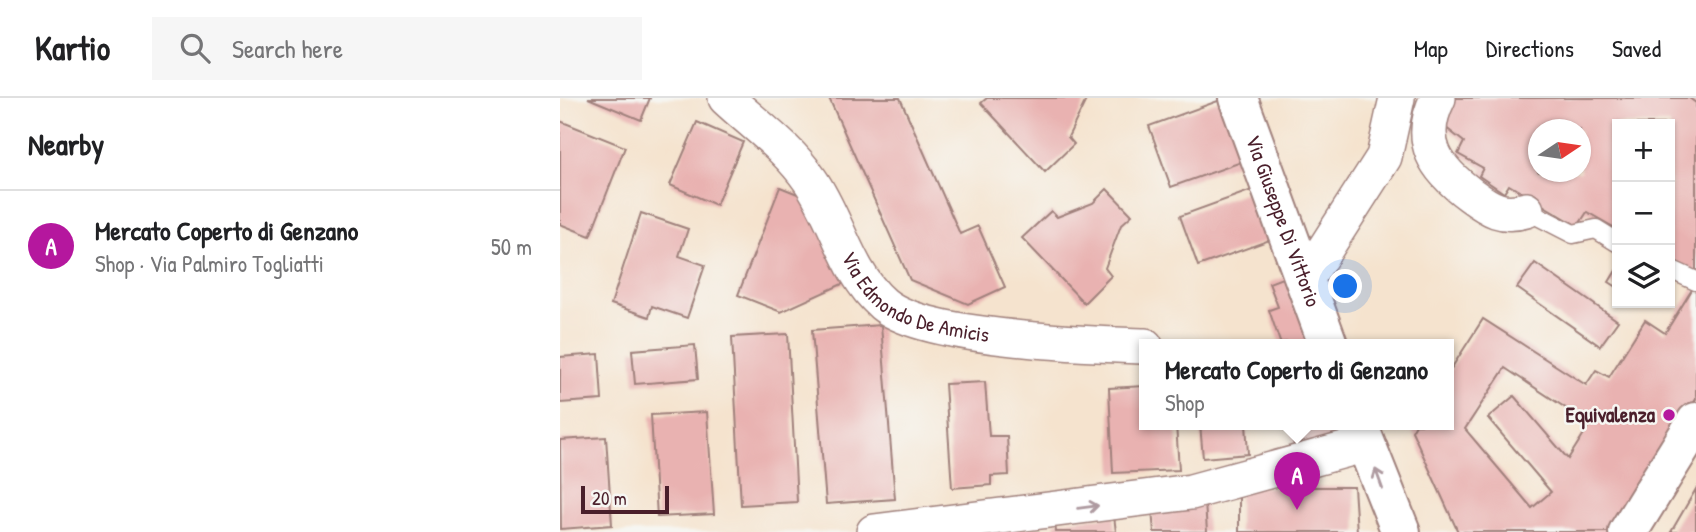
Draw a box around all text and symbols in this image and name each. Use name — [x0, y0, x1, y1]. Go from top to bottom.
search box — [152, 17, 642, 80]
text: Kartio — [35, 26, 110, 70]
icon: search — [176, 29, 214, 67]
text: Search here — [232, 31, 343, 66]
text: Map — [1414, 32, 1448, 64]
text: Directions — [1486, 32, 1574, 64]
text: Saved — [1612, 32, 1661, 64]
north arrow — [1528, 119, 1591, 182]
map controls — [1612, 119, 1675, 308]
button: + — [1612, 119, 1675, 182]
text: Nearby — [28, 124, 104, 164]
street label: Via Giuseppe Di Vittorio — [1239, 131, 1328, 311]
button: − — [1612, 182, 1675, 245]
text: Mercato Coperto di Genzano — [95, 213, 358, 248]
text: A — [45, 231, 57, 262]
text: 50 m — [491, 231, 532, 262]
button: layers — [1612, 245, 1675, 308]
street label: Via Edmondo De Amicis — [835, 246, 991, 349]
text: Shop · Via Palmiro Togliatti — [95, 248, 324, 279]
your location — [1328, 269, 1362, 303]
popup — [1139, 339, 1454, 430]
text: Mercato Coperto di Genzano — [1165, 352, 1428, 387]
text: Shop — [1165, 387, 1204, 418]
place label: Equivalenza — [1566, 400, 1656, 430]
marker: Equivalenza — [1661, 407, 1677, 423]
pin: A — [1274, 452, 1320, 510]
one-way arrow — [1371, 468, 1384, 490]
scale bar — [581, 483, 668, 515]
text: 20 m — [592, 485, 627, 511]
one-way arrow — [1076, 501, 1098, 514]

